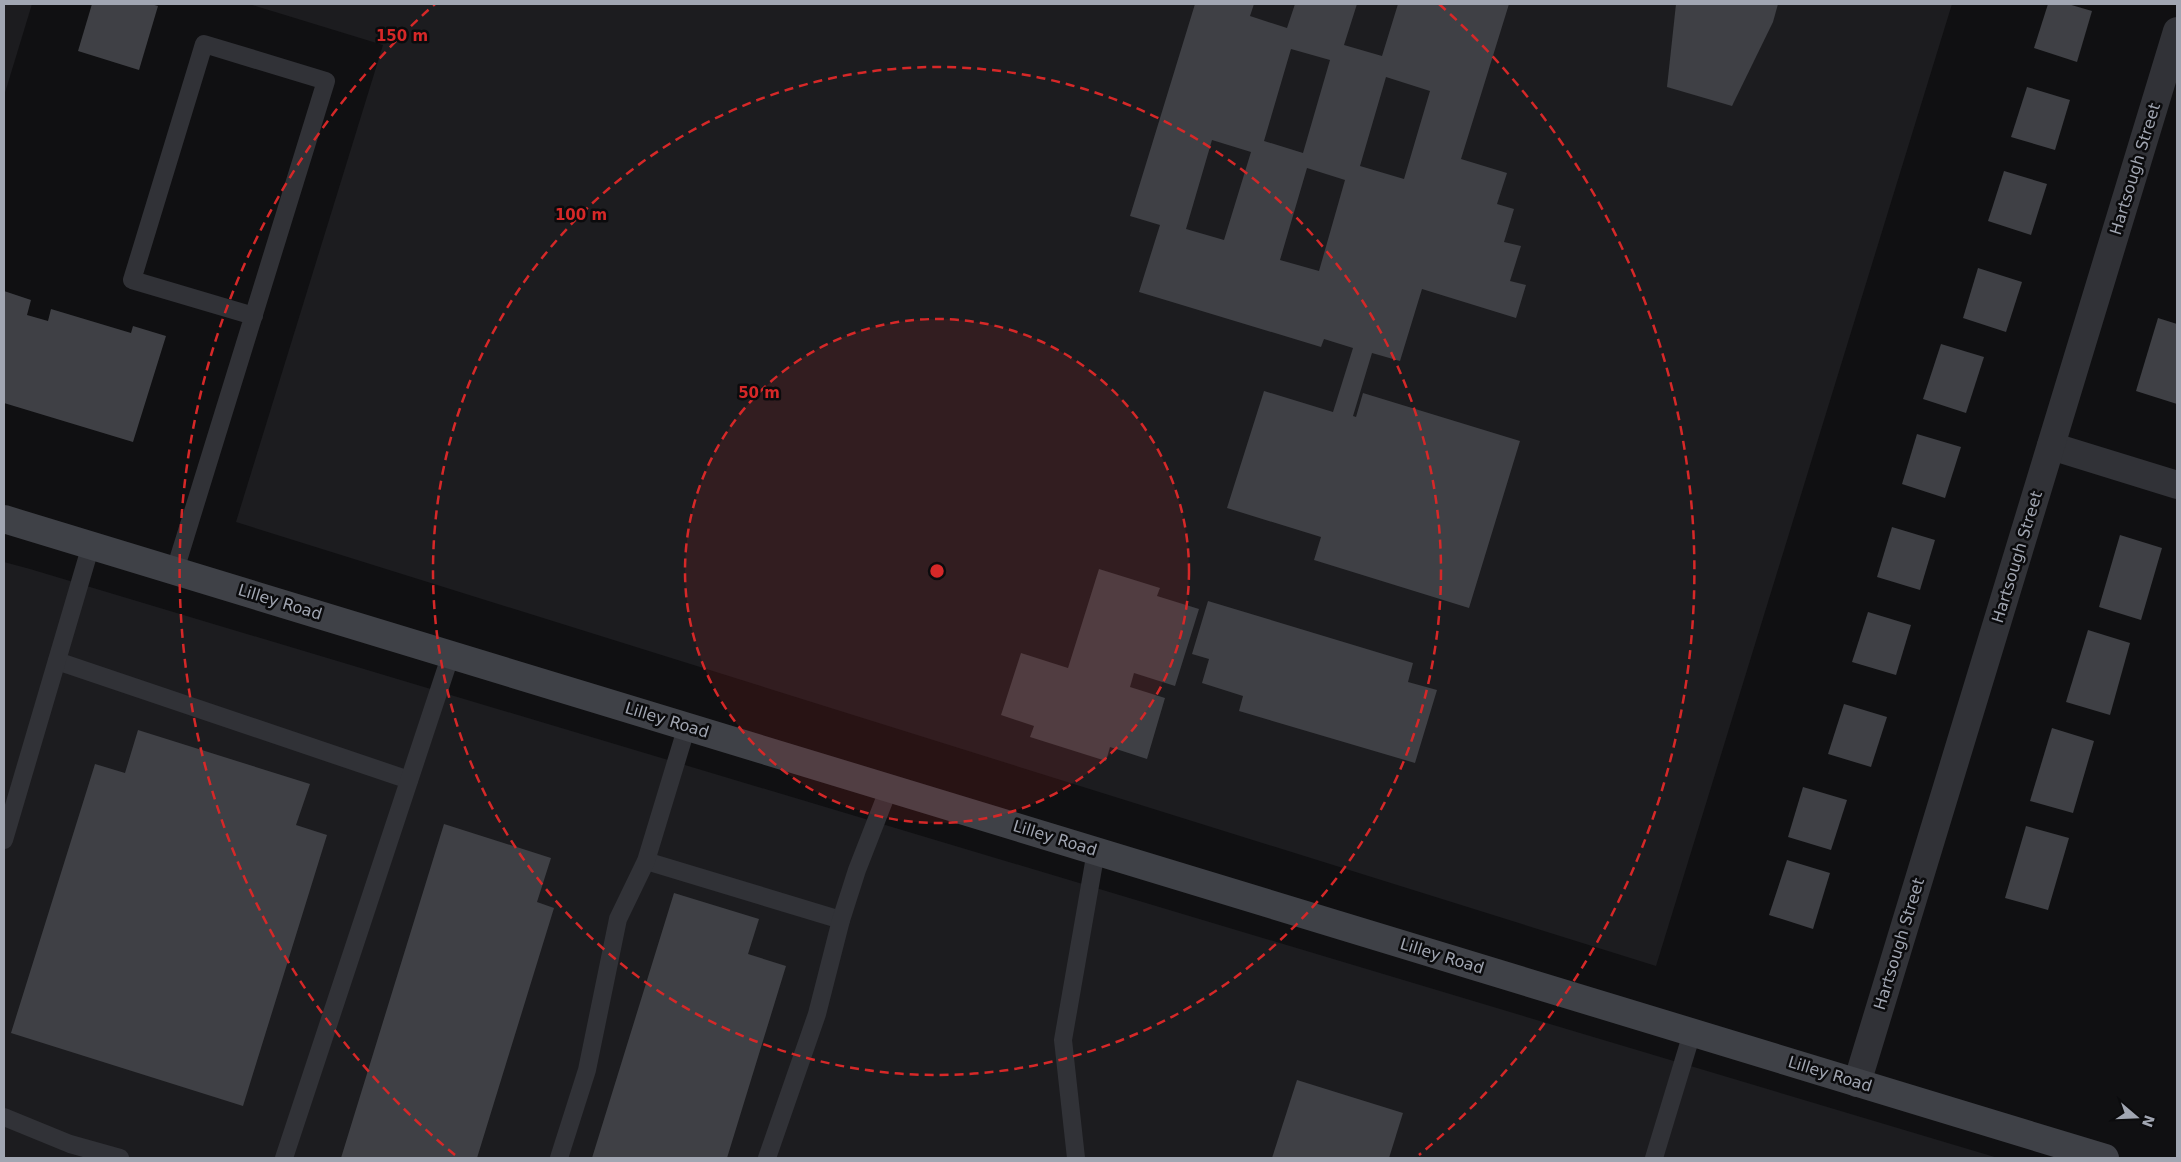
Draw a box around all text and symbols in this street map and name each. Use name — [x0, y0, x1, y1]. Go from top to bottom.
text: 150 m — [376, 27, 428, 45]
street label: Hartsough Street — [2106, 101, 2164, 237]
text: 100 m — [555, 206, 607, 224]
text: 50 m — [738, 384, 780, 402]
street label: Hartsough Street — [1988, 489, 2046, 625]
centre of rings — [928, 562, 946, 580]
street label: Lilley Road — [236, 580, 324, 624]
street label: Lilley Road — [623, 698, 711, 742]
street label: Lilley Road — [1011, 816, 1099, 860]
street label: Hartsough Street — [1870, 876, 1928, 1012]
street label: Lilley Road — [1398, 934, 1486, 978]
street label: Lilley Road — [1786, 1052, 1874, 1096]
north arrow — [2111, 1092, 2161, 1142]
text: N — [2139, 1113, 2158, 1129]

